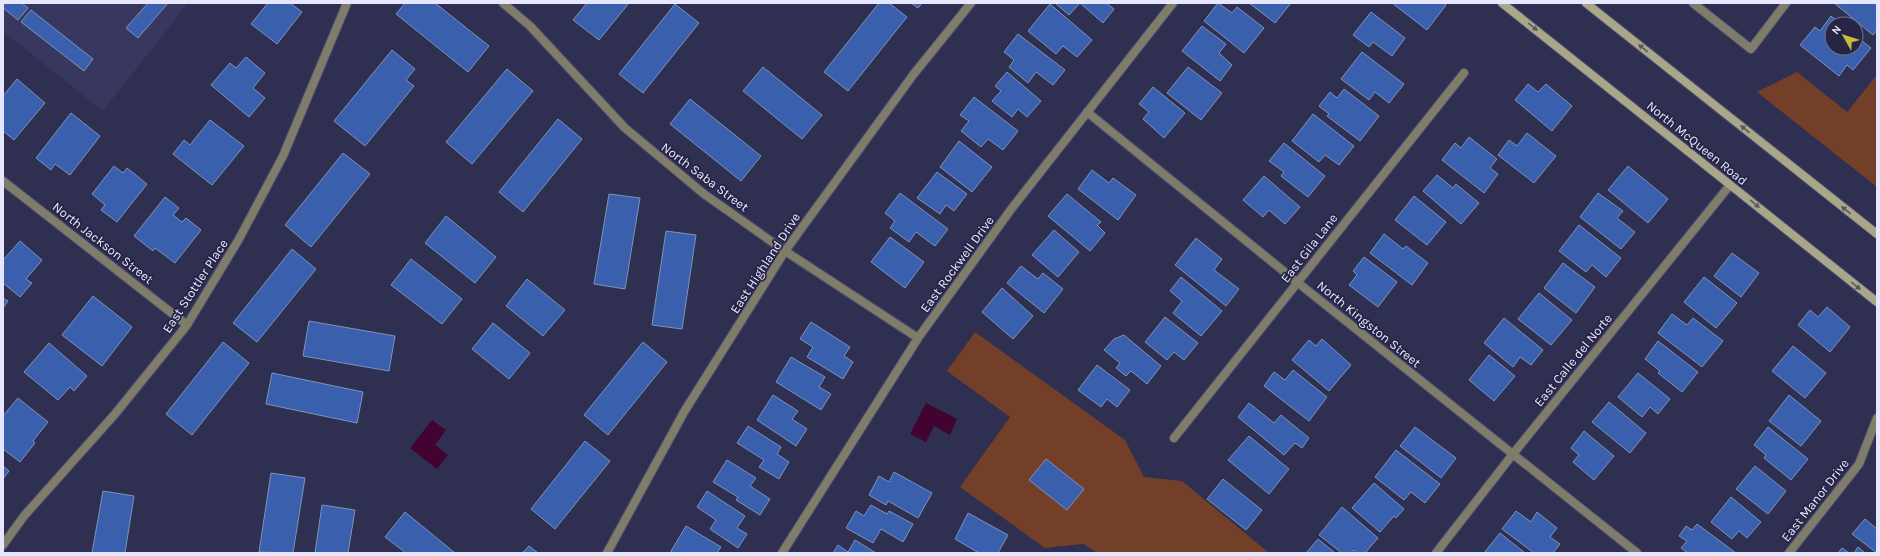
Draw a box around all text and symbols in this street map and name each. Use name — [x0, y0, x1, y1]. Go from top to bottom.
north arrow — [1824, 16, 1864, 56]
one-way arrow — [1527, 23, 1538, 32]
text: N — [1829, 23, 1844, 37]
one-way arrow — [1638, 44, 1649, 52]
street label: North McQueen Road — [1644, 98, 1750, 188]
one-way arrow — [1739, 125, 1750, 133]
street label: North Saba Street — [658, 139, 752, 215]
street label: North Jackson Street — [50, 199, 156, 287]
one-way arrow — [1749, 200, 1760, 209]
one-way arrow — [1841, 206, 1852, 214]
street label: East Highland Drive — [727, 210, 803, 316]
street label: East Gila Lane — [1277, 210, 1341, 285]
street label: East Rockwell Drive — [917, 213, 997, 315]
street label: East Stottler Place — [159, 236, 231, 336]
street label: North Kingston Street — [1314, 278, 1424, 370]
one-way arrow — [1851, 281, 1862, 290]
street label: East Calle del Norte — [1531, 310, 1615, 409]
street label: East Manor Drive — [1778, 456, 1852, 544]

